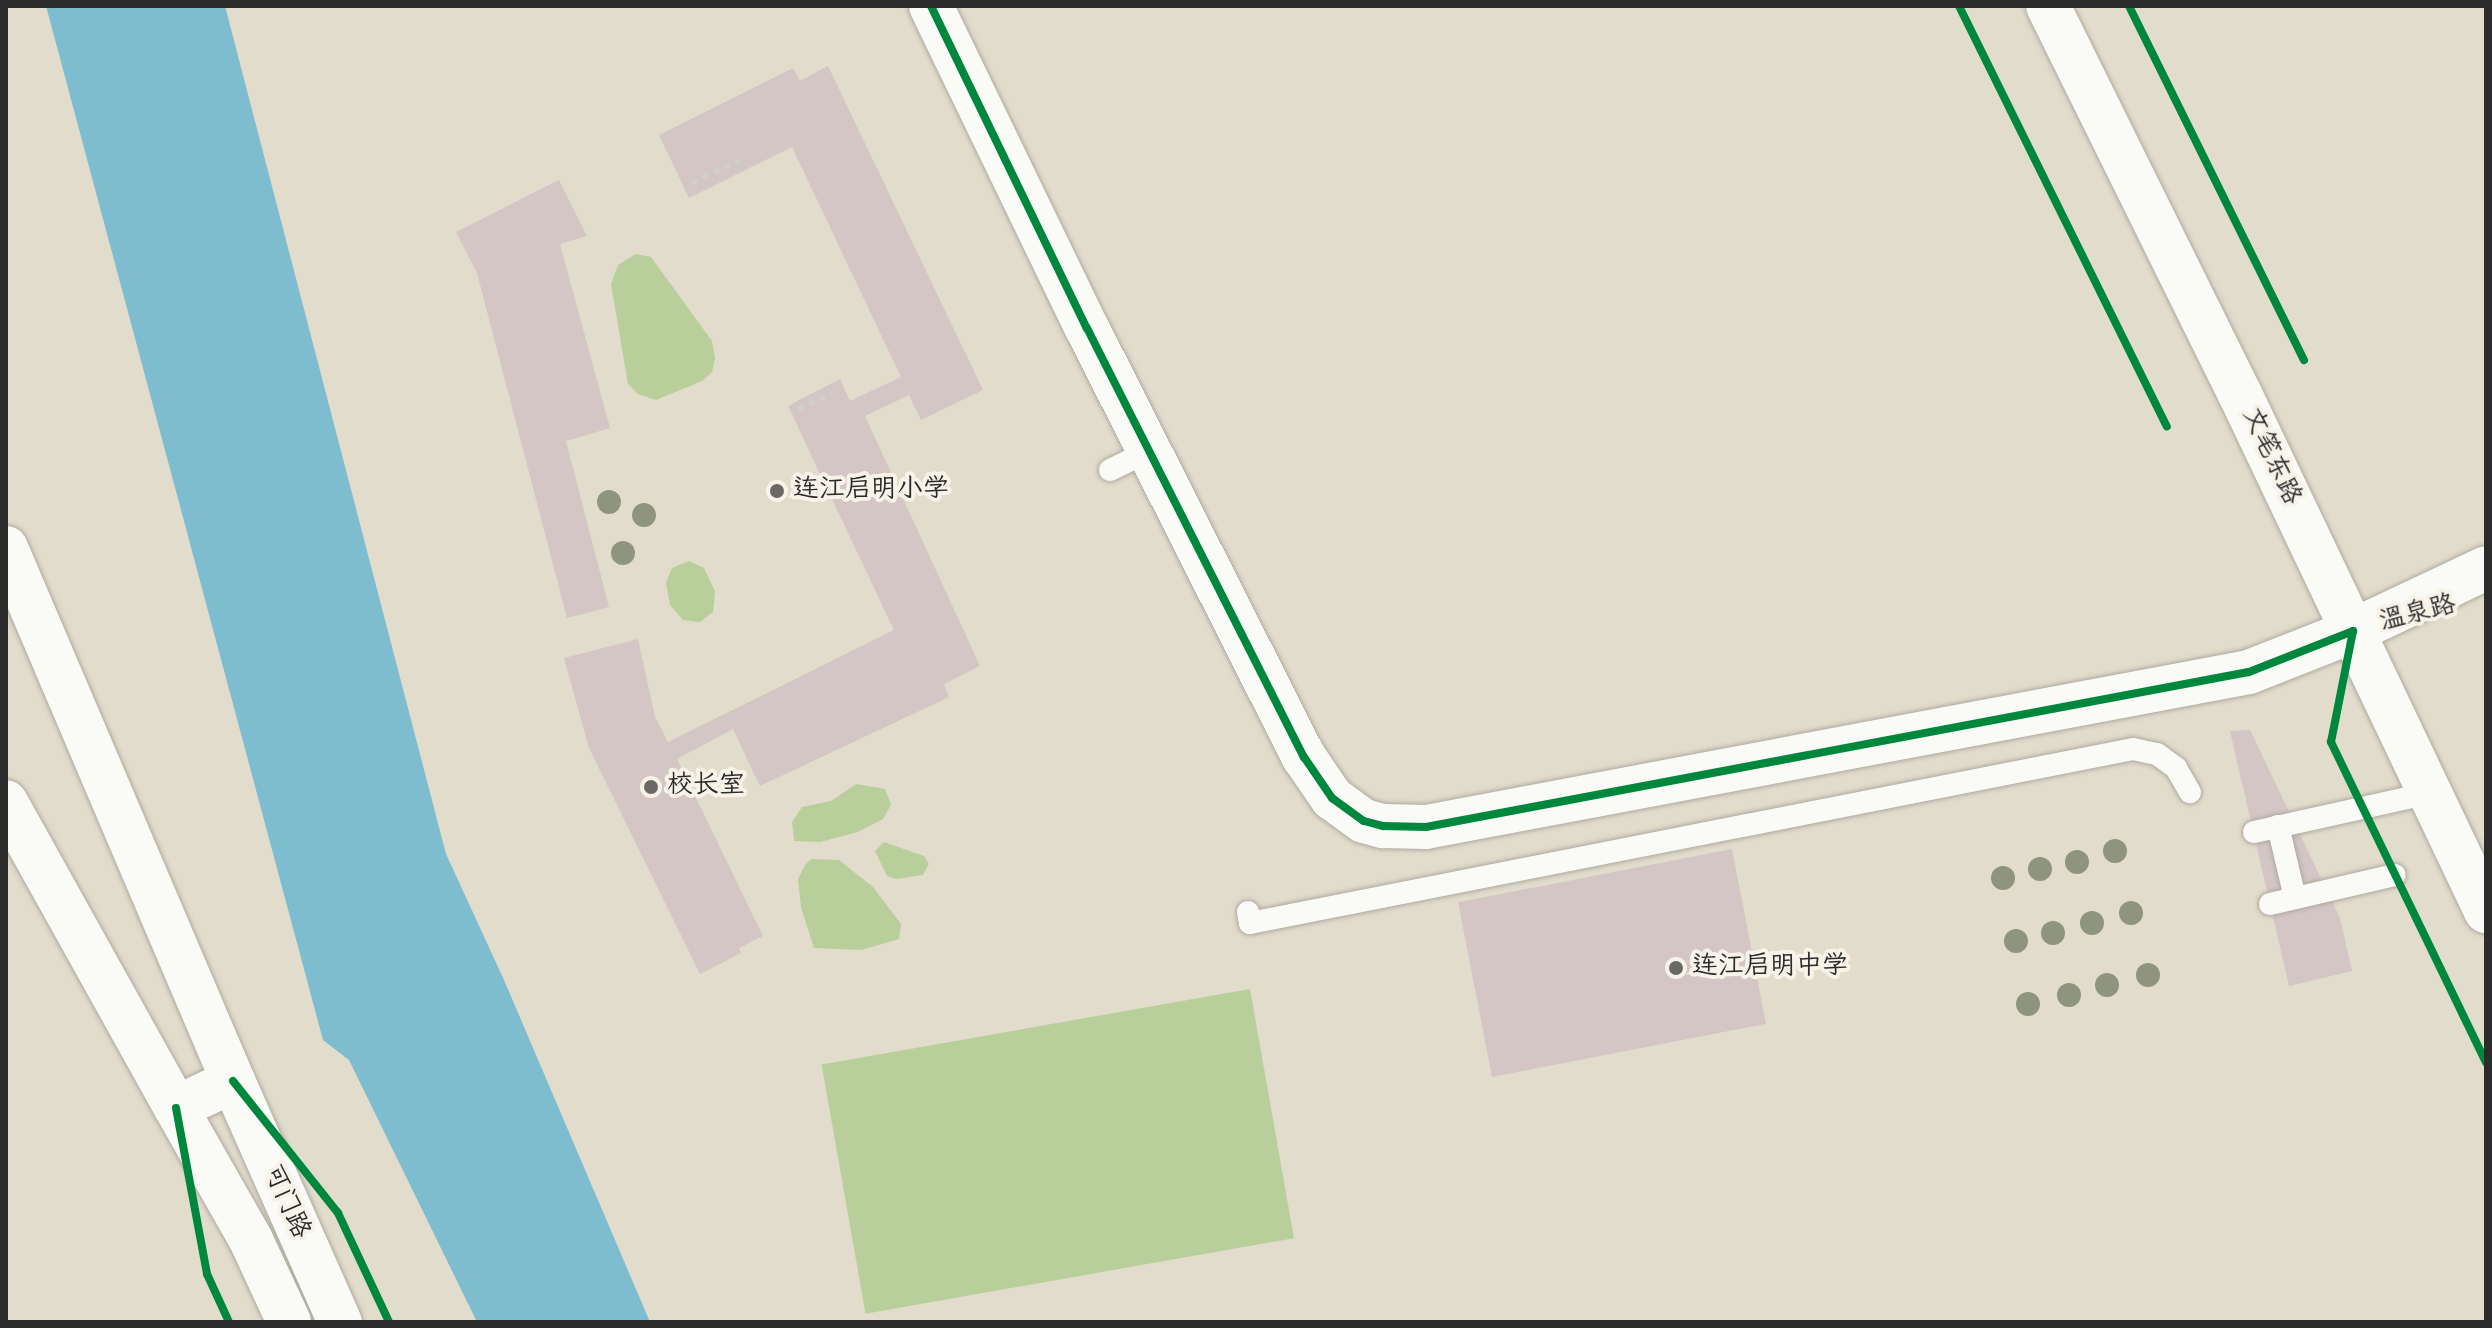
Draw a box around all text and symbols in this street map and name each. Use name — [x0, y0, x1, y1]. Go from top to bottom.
street label: 文笔东路 — [2234, 403, 2306, 511]
place label: 连江启明小学 — [793, 475, 949, 507]
marker: 连江启明小学 — [768, 482, 786, 500]
street label: 温泉路 — [2376, 590, 2460, 640]
place label: 校长室 — [667, 771, 745, 803]
marker: 校长室 — [642, 778, 660, 796]
place label: 连江启明中学 — [1692, 952, 1848, 984]
marker: 连江启明中学 — [1667, 959, 1685, 977]
street label: 可门路 — [255, 1160, 315, 1244]

